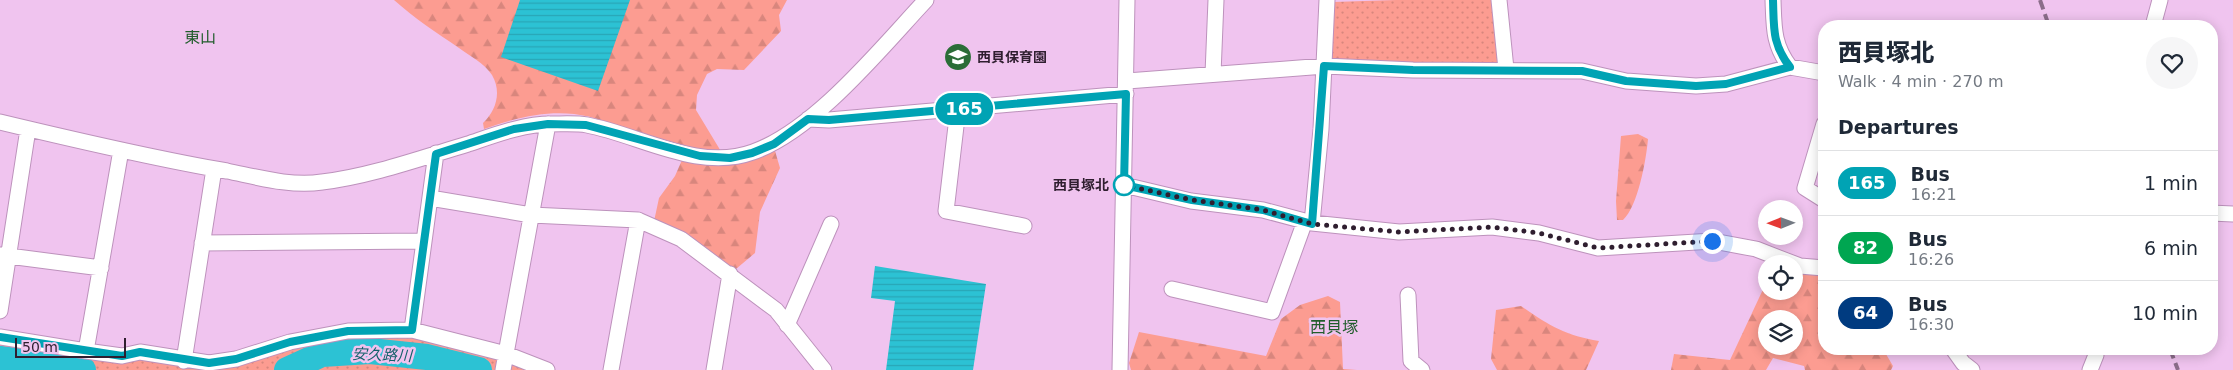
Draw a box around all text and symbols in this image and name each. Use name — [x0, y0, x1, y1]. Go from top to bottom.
district label: 東山 — [184, 28, 216, 47]
button: heart — [2146, 37, 2198, 89]
text: 西貝塚北 — [1838, 39, 1934, 67]
school or university icon: 西貝保育園 — [943, 42, 973, 72]
place label: 西貝保育園 — [977, 49, 1047, 65]
text: Walk · 4 min · 270 m — [1838, 72, 2003, 91]
line badge: 165 — [935, 93, 993, 125]
text: 165 — [945, 98, 983, 119]
text: Departures — [1838, 116, 1959, 138]
text: Bus — [1911, 163, 1950, 185]
text: 165 — [1848, 172, 1886, 193]
text: 1 min — [2144, 172, 2198, 194]
marker: 西貝塚北 — [1113, 174, 1135, 196]
place label: 西貝塚北 — [1053, 177, 1109, 193]
text: 16:21 — [1911, 185, 1957, 204]
north arrow — [1758, 200, 1802, 245]
map controls — [1758, 200, 1803, 355]
text: Bus — [1908, 228, 1947, 250]
your location — [1700, 229, 1725, 254]
text: 82 — [1853, 237, 1878, 258]
text: 6 min — [2144, 237, 2198, 259]
text: 16:26 — [1908, 250, 1954, 269]
button: locate — [1758, 255, 1803, 300]
text: Bus — [1908, 293, 1947, 315]
text: 64 — [1853, 302, 1878, 323]
text: 10 min — [2132, 302, 2198, 324]
button: layers — [1758, 310, 1803, 355]
text: 16:30 — [1908, 315, 1954, 334]
district label: 西貝塚 — [1310, 318, 1358, 337]
scale bar — [15, 335, 126, 358]
text: 50 m — [22, 339, 58, 355]
water label: 安久路川 — [352, 345, 414, 365]

